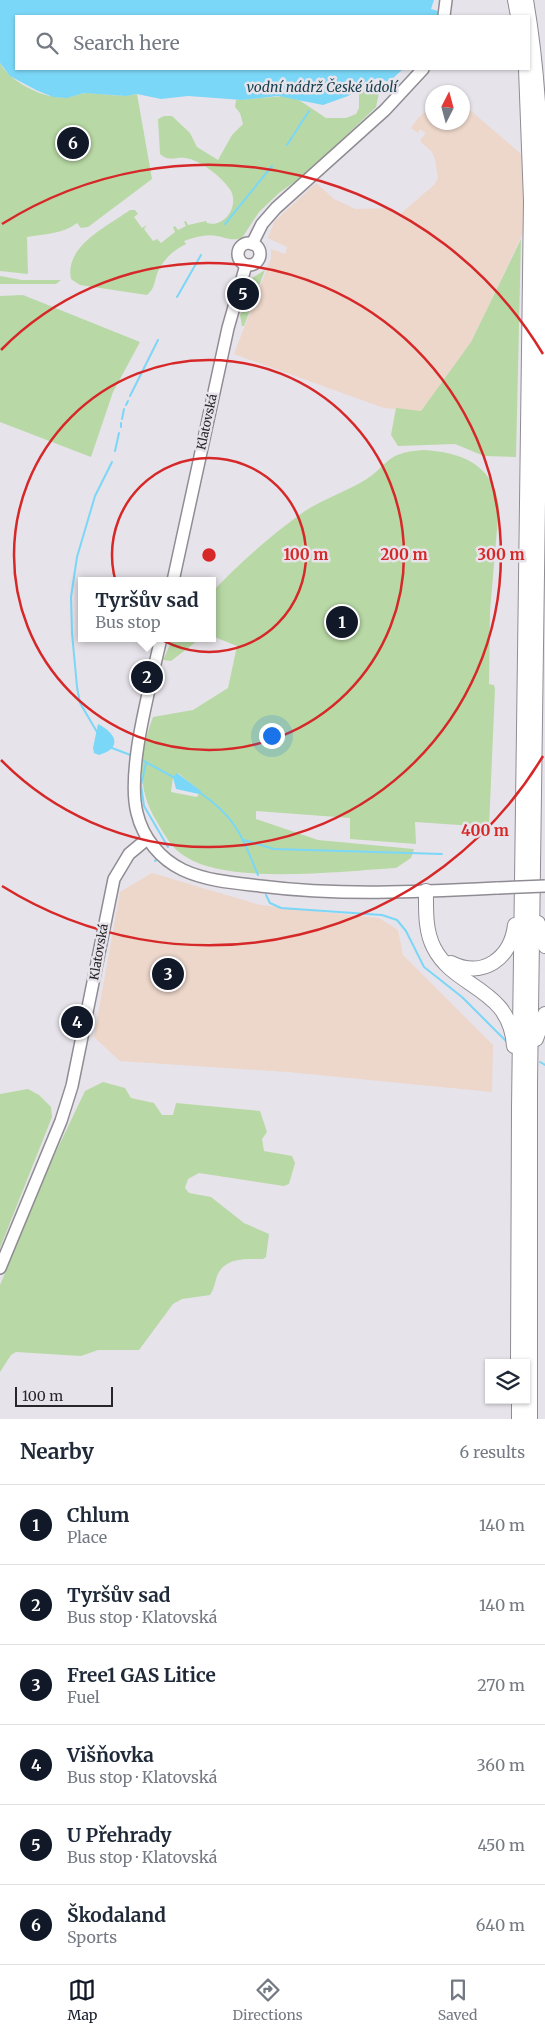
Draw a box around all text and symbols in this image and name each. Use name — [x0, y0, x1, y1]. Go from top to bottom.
search box — [15, 15, 530, 70]
icon: search — [33, 29, 61, 57]
text: Search here — [73, 31, 180, 55]
water label: vodní nádrž České údolí — [247, 78, 399, 96]
north arrow — [425, 85, 470, 130]
pin: 6 — [57, 124, 89, 162]
pin: 5 — [227, 275, 259, 313]
street label: Klatovská — [193, 392, 220, 451]
text: 100 m — [284, 545, 328, 564]
text: 200 m — [380, 545, 428, 564]
text: 300 m — [477, 545, 525, 564]
centre of rings — [200, 546, 218, 564]
popup — [78, 577, 216, 642]
text: Tyršův sad — [95, 588, 199, 612]
pin: 1 — [326, 603, 358, 641]
text: Bus stop — [95, 612, 161, 632]
pin: 2 — [131, 658, 163, 696]
your location — [259, 723, 285, 749]
text: 400 m — [461, 821, 509, 840]
street label: Klatovská — [86, 922, 111, 981]
pin: 3 — [152, 955, 184, 993]
pin: 4 — [61, 1003, 93, 1041]
map controls — [485, 1359, 530, 1404]
button: layers — [485, 1359, 530, 1404]
scale bar — [15, 1384, 112, 1407]
text: 100 m — [22, 1387, 63, 1405]
text: Nearby — [20, 1438, 94, 1465]
text: 6 results — [460, 1442, 525, 1462]
text: Chlum — [67, 1503, 129, 1527]
text: 1 — [32, 1515, 40, 1535]
text: 140 m — [479, 1515, 525, 1535]
text: Place — [67, 1527, 107, 1547]
text: Tyršův sad — [67, 1583, 171, 1607]
text: 2 — [31, 1595, 41, 1615]
text: 140 m — [479, 1595, 525, 1615]
text: Bus stop · Klatovská — [67, 1607, 217, 1627]
text: Free1 GAS Litice — [67, 1663, 216, 1687]
text: 3 — [31, 1675, 41, 1695]
text: 270 m — [477, 1675, 525, 1695]
text: Fuel — [67, 1687, 100, 1707]
text: Višňovka — [67, 1743, 154, 1767]
text: 4 — [31, 1755, 41, 1775]
text: 360 m — [476, 1755, 525, 1775]
text: Bus stop · Klatovská — [67, 1767, 217, 1787]
text: U Přehrady — [67, 1823, 172, 1847]
text: 5 — [31, 1835, 41, 1855]
text: 450 m — [477, 1835, 525, 1855]
text: Bus stop · Klatovská — [67, 1847, 217, 1867]
text: Škodaland — [67, 1903, 166, 1927]
text: 6 — [31, 1915, 41, 1935]
text: 640 m — [476, 1915, 525, 1935]
text: Sports — [67, 1927, 117, 1947]
tab: Map — [68, 1976, 97, 2024]
tab: Directions — [233, 1976, 303, 2024]
tab: Saved — [438, 1976, 477, 2024]

